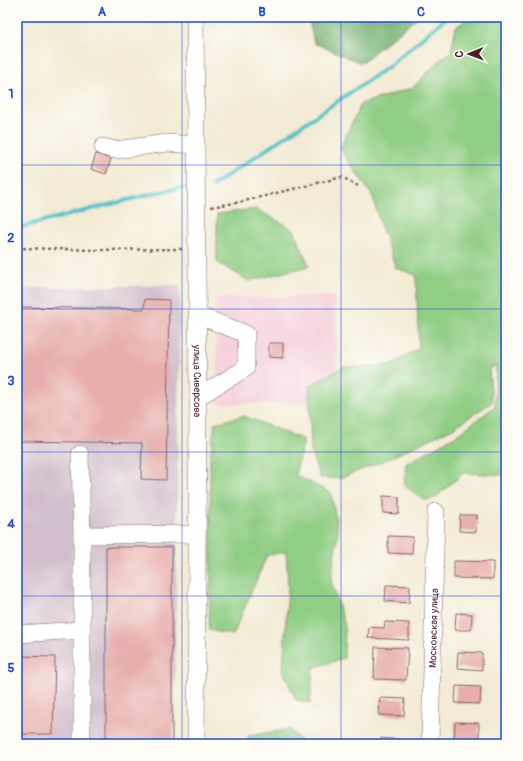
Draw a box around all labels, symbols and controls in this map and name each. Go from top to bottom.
text: A [98,4,107,20]
text: B [258,4,266,20]
text: C [417,4,425,20]
north arrow [449,34,489,74]
text: С [453,50,466,58]
text: 1 [8,86,14,102]
text: 2 [7,230,15,246]
street label: улица Сиверсова [191,344,203,418]
text: 3 [7,373,15,389]
text: 4 [7,516,15,532]
street label: Московская улица [427,588,441,668]
text: 5 [7,660,15,676]

